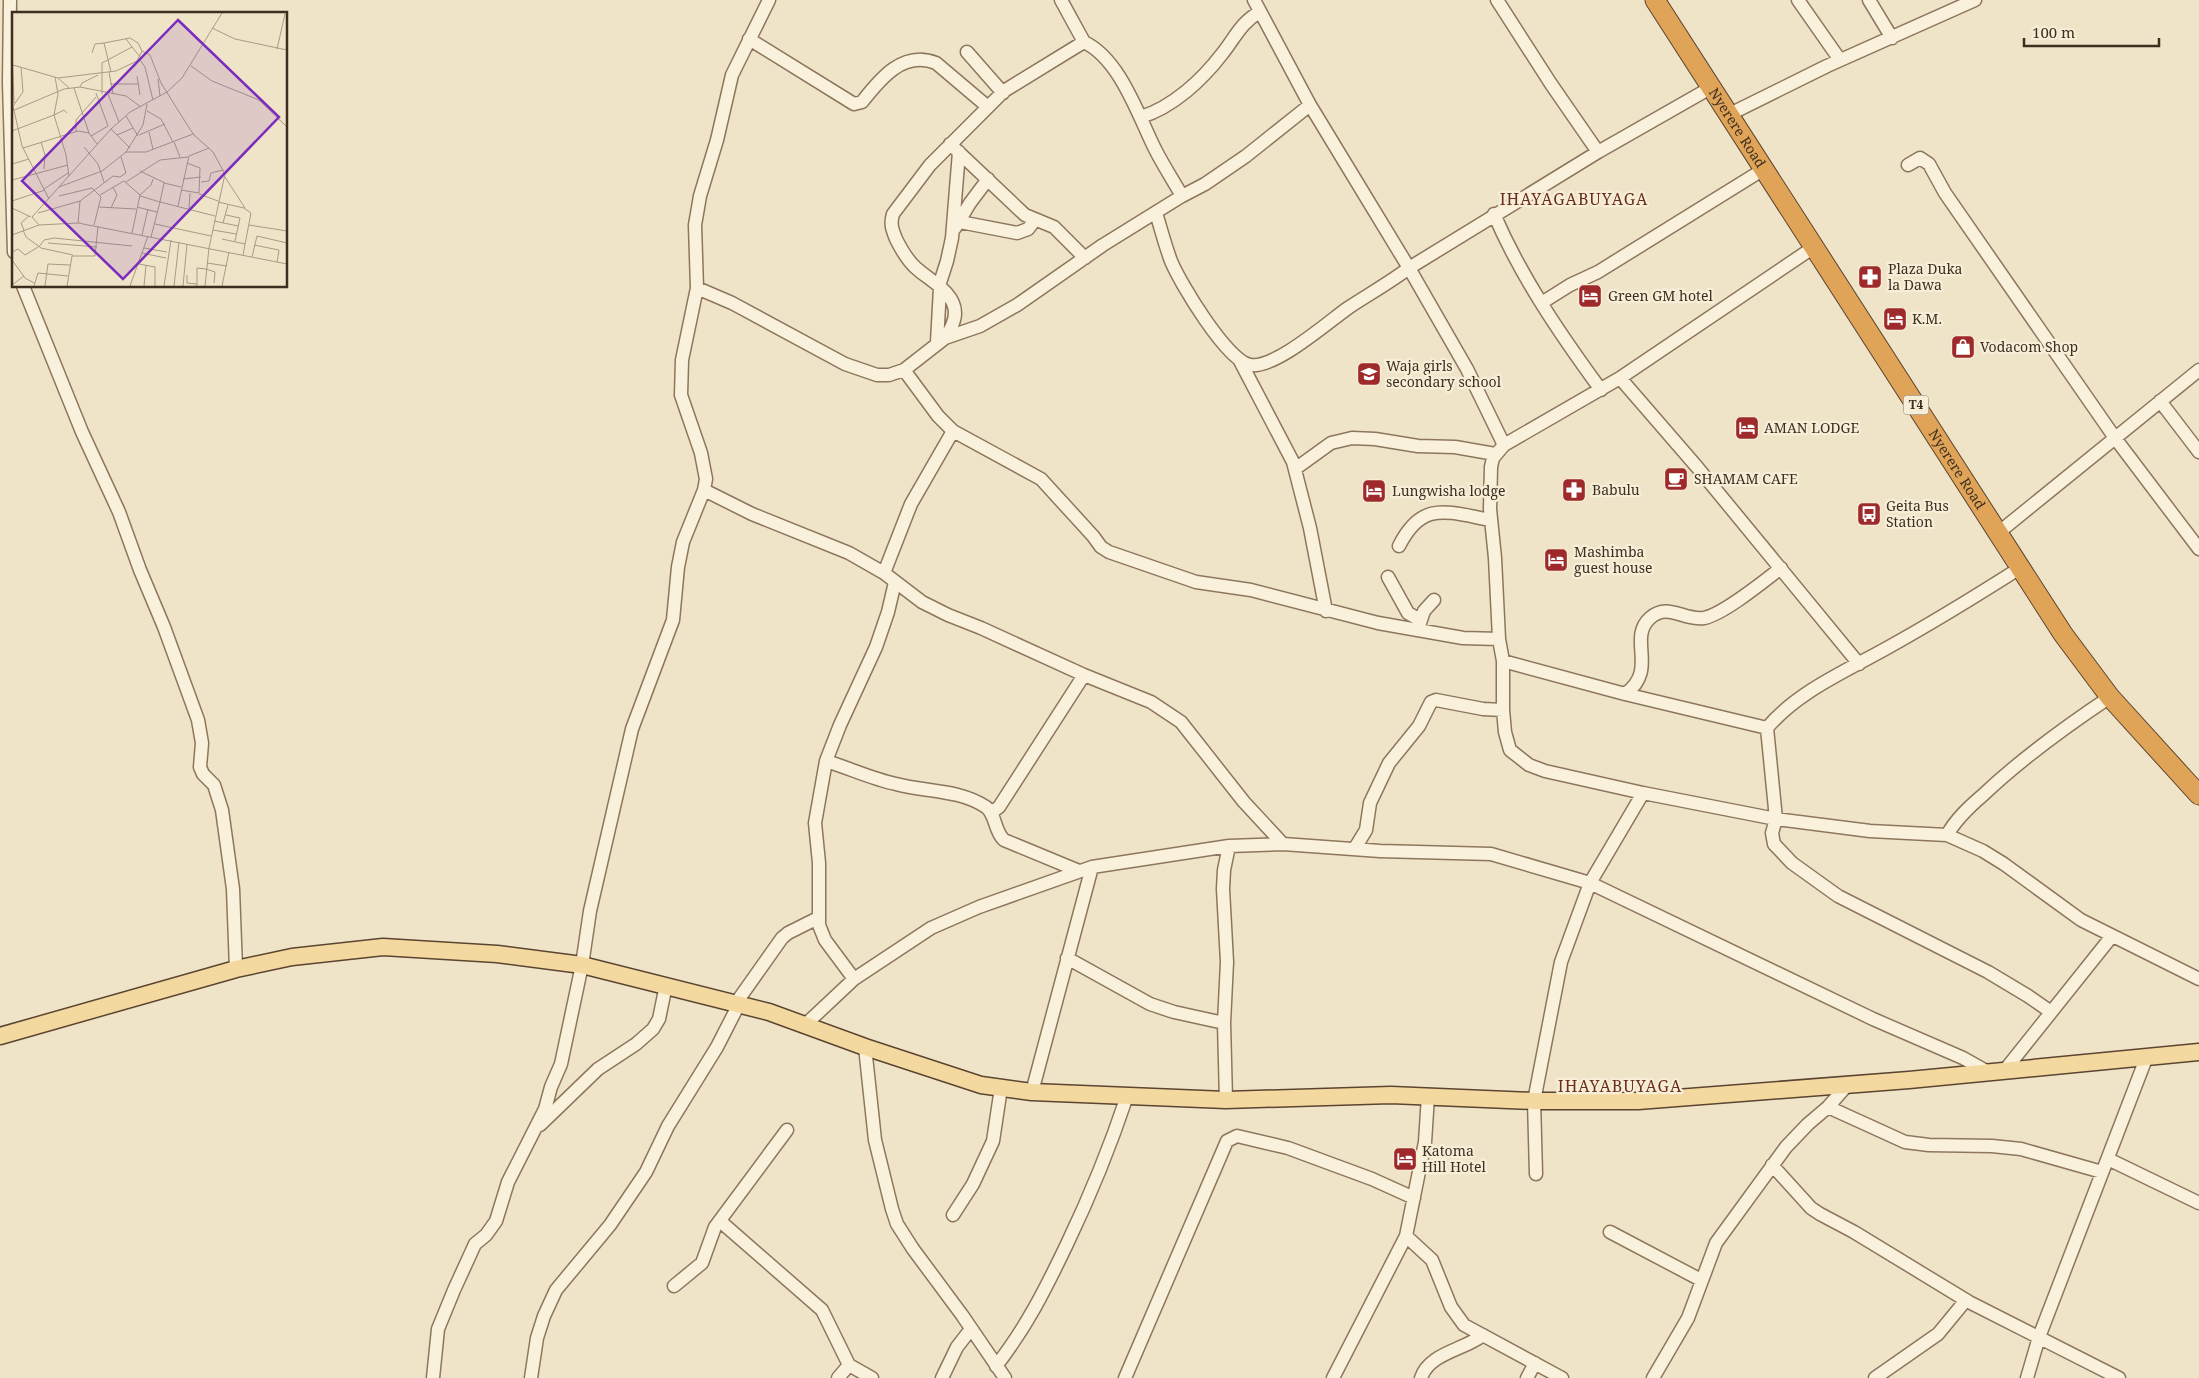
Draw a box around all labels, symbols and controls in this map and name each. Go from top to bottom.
inset map [12,12,288,288]
scale bar [2024,15,2159,47]
text: 100 m [2032,22,2075,42]
street label: Nyerere Road [1705,84,1771,172]
district label: IHAYAGABUYAGA [1500,188,1648,210]
place label: Plaza Duka la Dawa [1888,259,1963,294]
pharmacy icon: Plaza Duka la Dawa [1857,264,1883,290]
hotel icon: Green GM hotel [1577,283,1603,309]
place label: Green GM hotel [1608,286,1713,305]
hotel icon: K.M. [1882,306,1908,332]
place label: K.M. [1912,309,1942,328]
shop icon: Vodacom Shop [1950,334,1976,360]
place label: Vodacom Shop [1980,337,2078,356]
place label: Waja girls secondary school [1386,356,1502,391]
school or university icon: Waja girls secondary school [1356,361,1382,387]
road number: T4 [1904,396,1928,414]
hotel icon: AMAN LODGE [1734,415,1760,441]
place label: AMAN LODGE [1764,418,1859,437]
street label: Nyerere Road [1925,425,1990,513]
cafe icon: SHAMAM CAFE [1663,466,1689,492]
place label: SHAMAM CAFE [1694,469,1798,488]
pharmacy icon: Babulu [1561,477,1587,503]
hotel icon: Lungwisha lodge [1361,478,1387,504]
place label: Babulu [1592,480,1640,499]
place label: Lungwisha lodge [1392,481,1505,500]
place label: Geita Bus Station [1886,496,1949,531]
bus stop icon: Geita Bus Station [1856,501,1882,527]
place label: Mashimba guest house [1574,542,1652,577]
hotel icon: Mashimba guest house [1543,547,1569,573]
district label: IHAYABUYAGA [1558,1075,1682,1097]
place label: Katoma Hill Hotel [1422,1141,1486,1176]
hotel icon: Katoma Hill Hotel [1392,1146,1418,1172]

